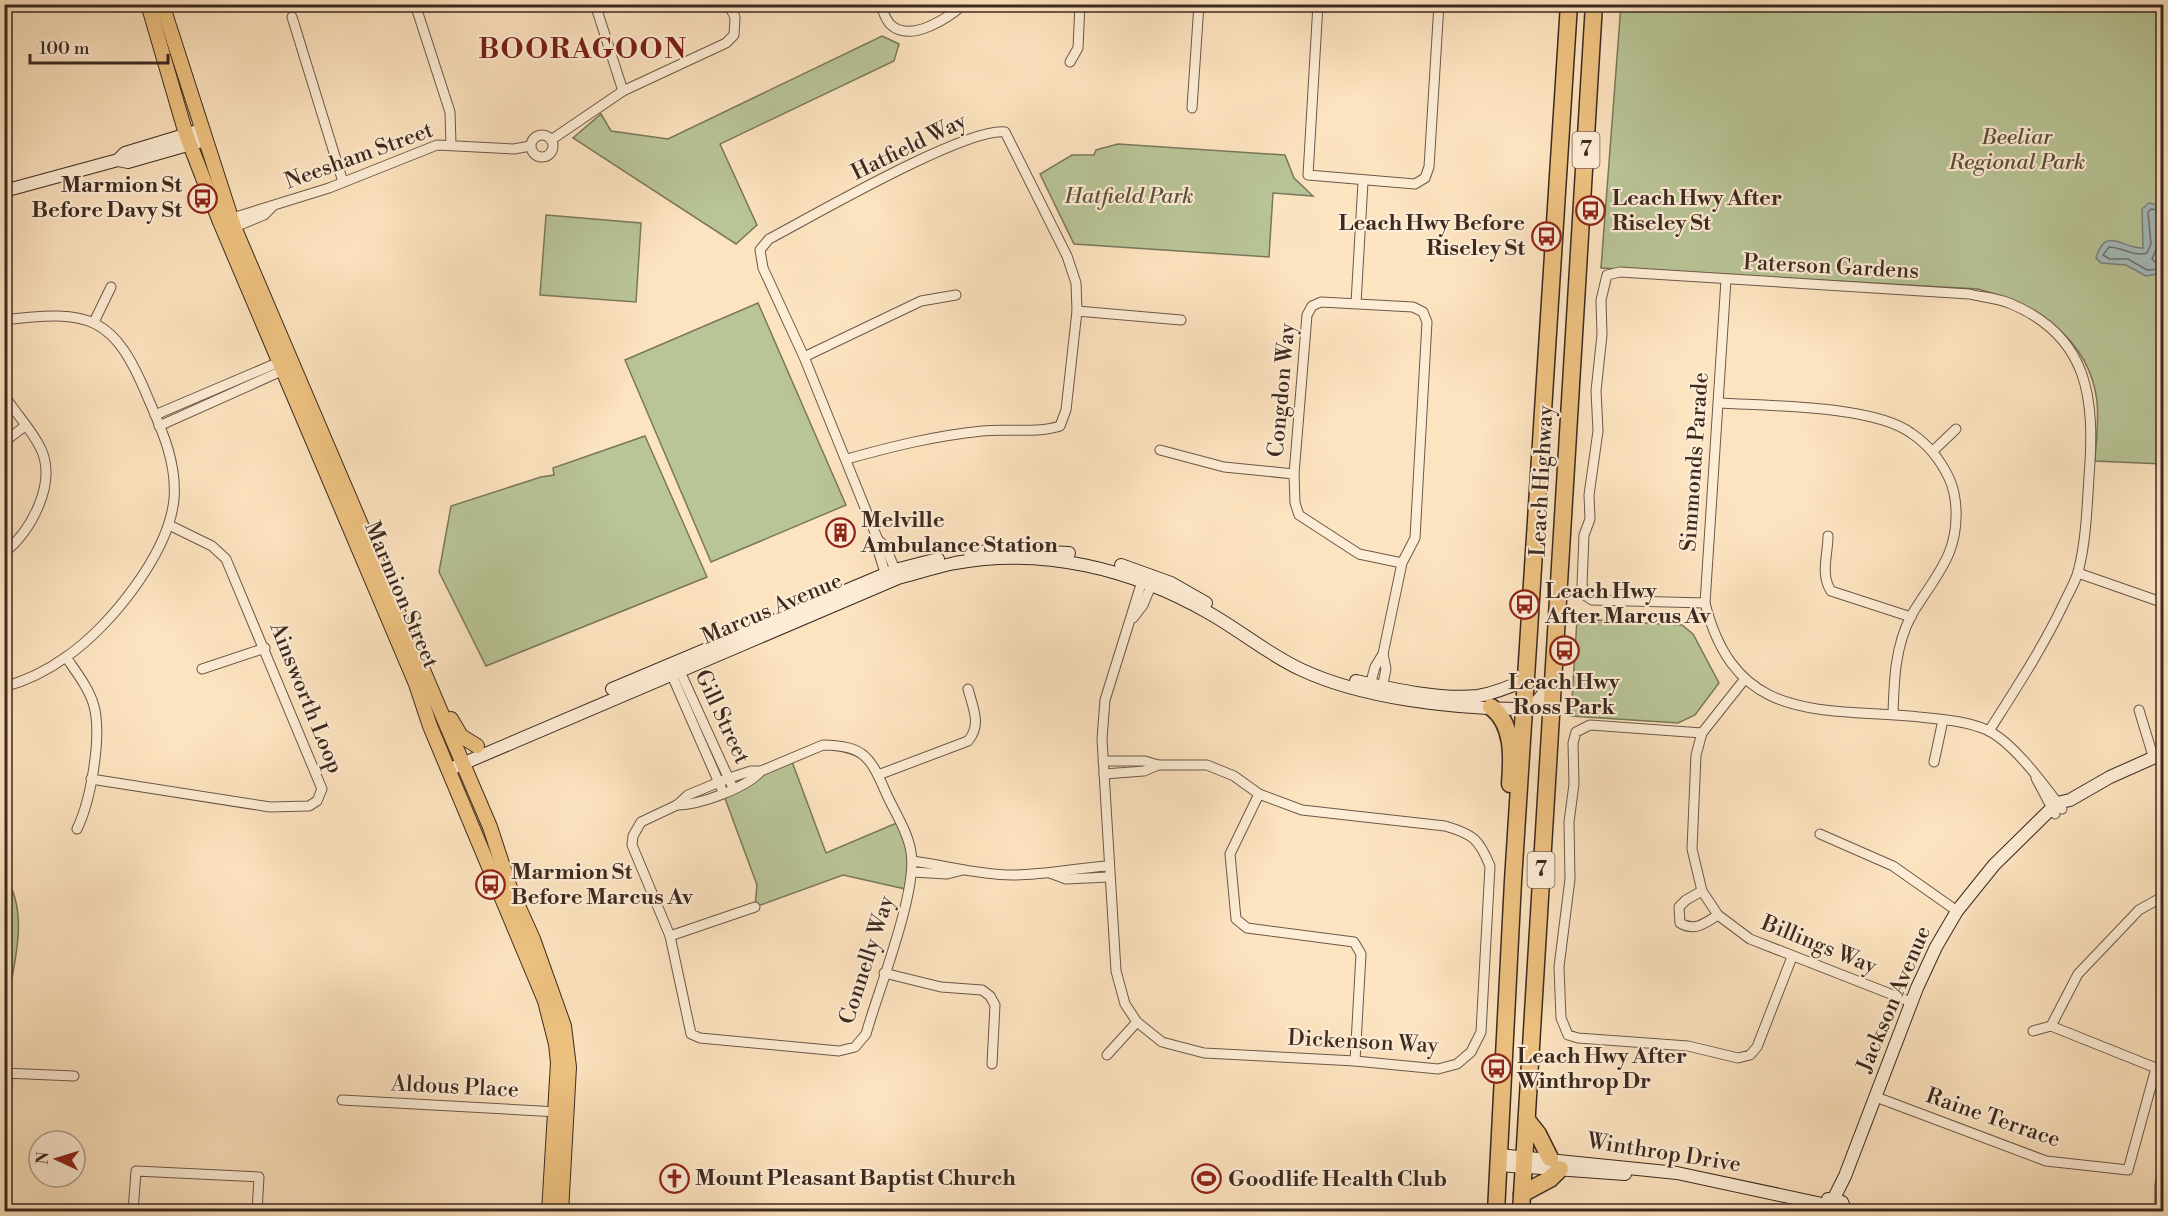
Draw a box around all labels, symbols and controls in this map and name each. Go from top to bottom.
scale bar [30,27,168,65]
district label: BOORAGOON [478,32,688,67]
text: 100 m [39,37,90,60]
street label: Hatfield Way [847,107,971,187]
street label: Neesham Street [281,117,437,195]
park label: Beeliar Regional Park [1948,124,2085,176]
road number: 7 [1572,132,1600,168]
place label: Marmion St Before Davy St [32,172,182,224]
bus stop icon: Marmion St Before Davy St [187,182,219,214]
park label: Hatfield Park [1063,183,1194,210]
place label: Leach Hwy After Riseley St [1612,185,1782,237]
bus stop icon: Leach Hwy After Riseley St [1575,195,1607,227]
place label: Leach Hwy Before Riseley St [1339,210,1525,262]
bus stop icon: Leach Hwy Before Riseley St [1530,220,1562,252]
street label: Paterson Gardens [1742,249,1920,285]
street label: Congdon Way [1263,321,1301,458]
street label: Simmonds Parade [1675,371,1715,553]
street label: Leach Highway [1525,404,1559,557]
place label: Melville Ambulance Station [860,507,1058,559]
building icon: Melville Ambulance Station [824,517,856,549]
street label: Marmion Street [358,518,444,673]
street label: Marcus Avenue [698,567,846,651]
place label: Leach Hwy After Marcus Av [1544,578,1712,630]
bus stop icon: Leach Hwy After Marcus Av [1508,588,1540,620]
street label: Ainsworth Loop [263,618,349,778]
bus stop icon: Leach Hwy Ross Park [1548,634,1580,666]
street label: Gill Street [688,666,756,769]
place label: Leach Hwy Ross Park [1508,669,1621,721]
road number: 7 [1528,852,1554,888]
place label: Marmion St Before Marcus Av [511,859,694,911]
bus stop icon: Marmion St Before Marcus Av [474,869,506,901]
street label: Connelly Way [834,892,901,1028]
street label: Billings Way [1757,909,1881,980]
street label: Jackson Avenue [1851,922,1937,1077]
street label: Dickenson Way [1287,1025,1439,1059]
place label: Leach Hwy After Winthrop Dr [1516,1043,1687,1095]
bus stop icon: Leach Hwy After Winthrop Dr [1480,1053,1512,1085]
street label: Aldous Place [389,1070,520,1104]
street label: Raine Terrace [1922,1082,2064,1154]
street label: Winthrop Drive [1584,1127,1743,1179]
north arrow [27,1129,87,1189]
text: N [33,1151,53,1165]
church icon: Mount Pleasant Baptist Church [658,1162,690,1194]
sports icon: Goodlife Health Club [1191,1163,1223,1195]
place label: Mount Pleasant Baptist Church [695,1165,1016,1192]
place label: Goodlife Health Club [1228,1166,1447,1193]

